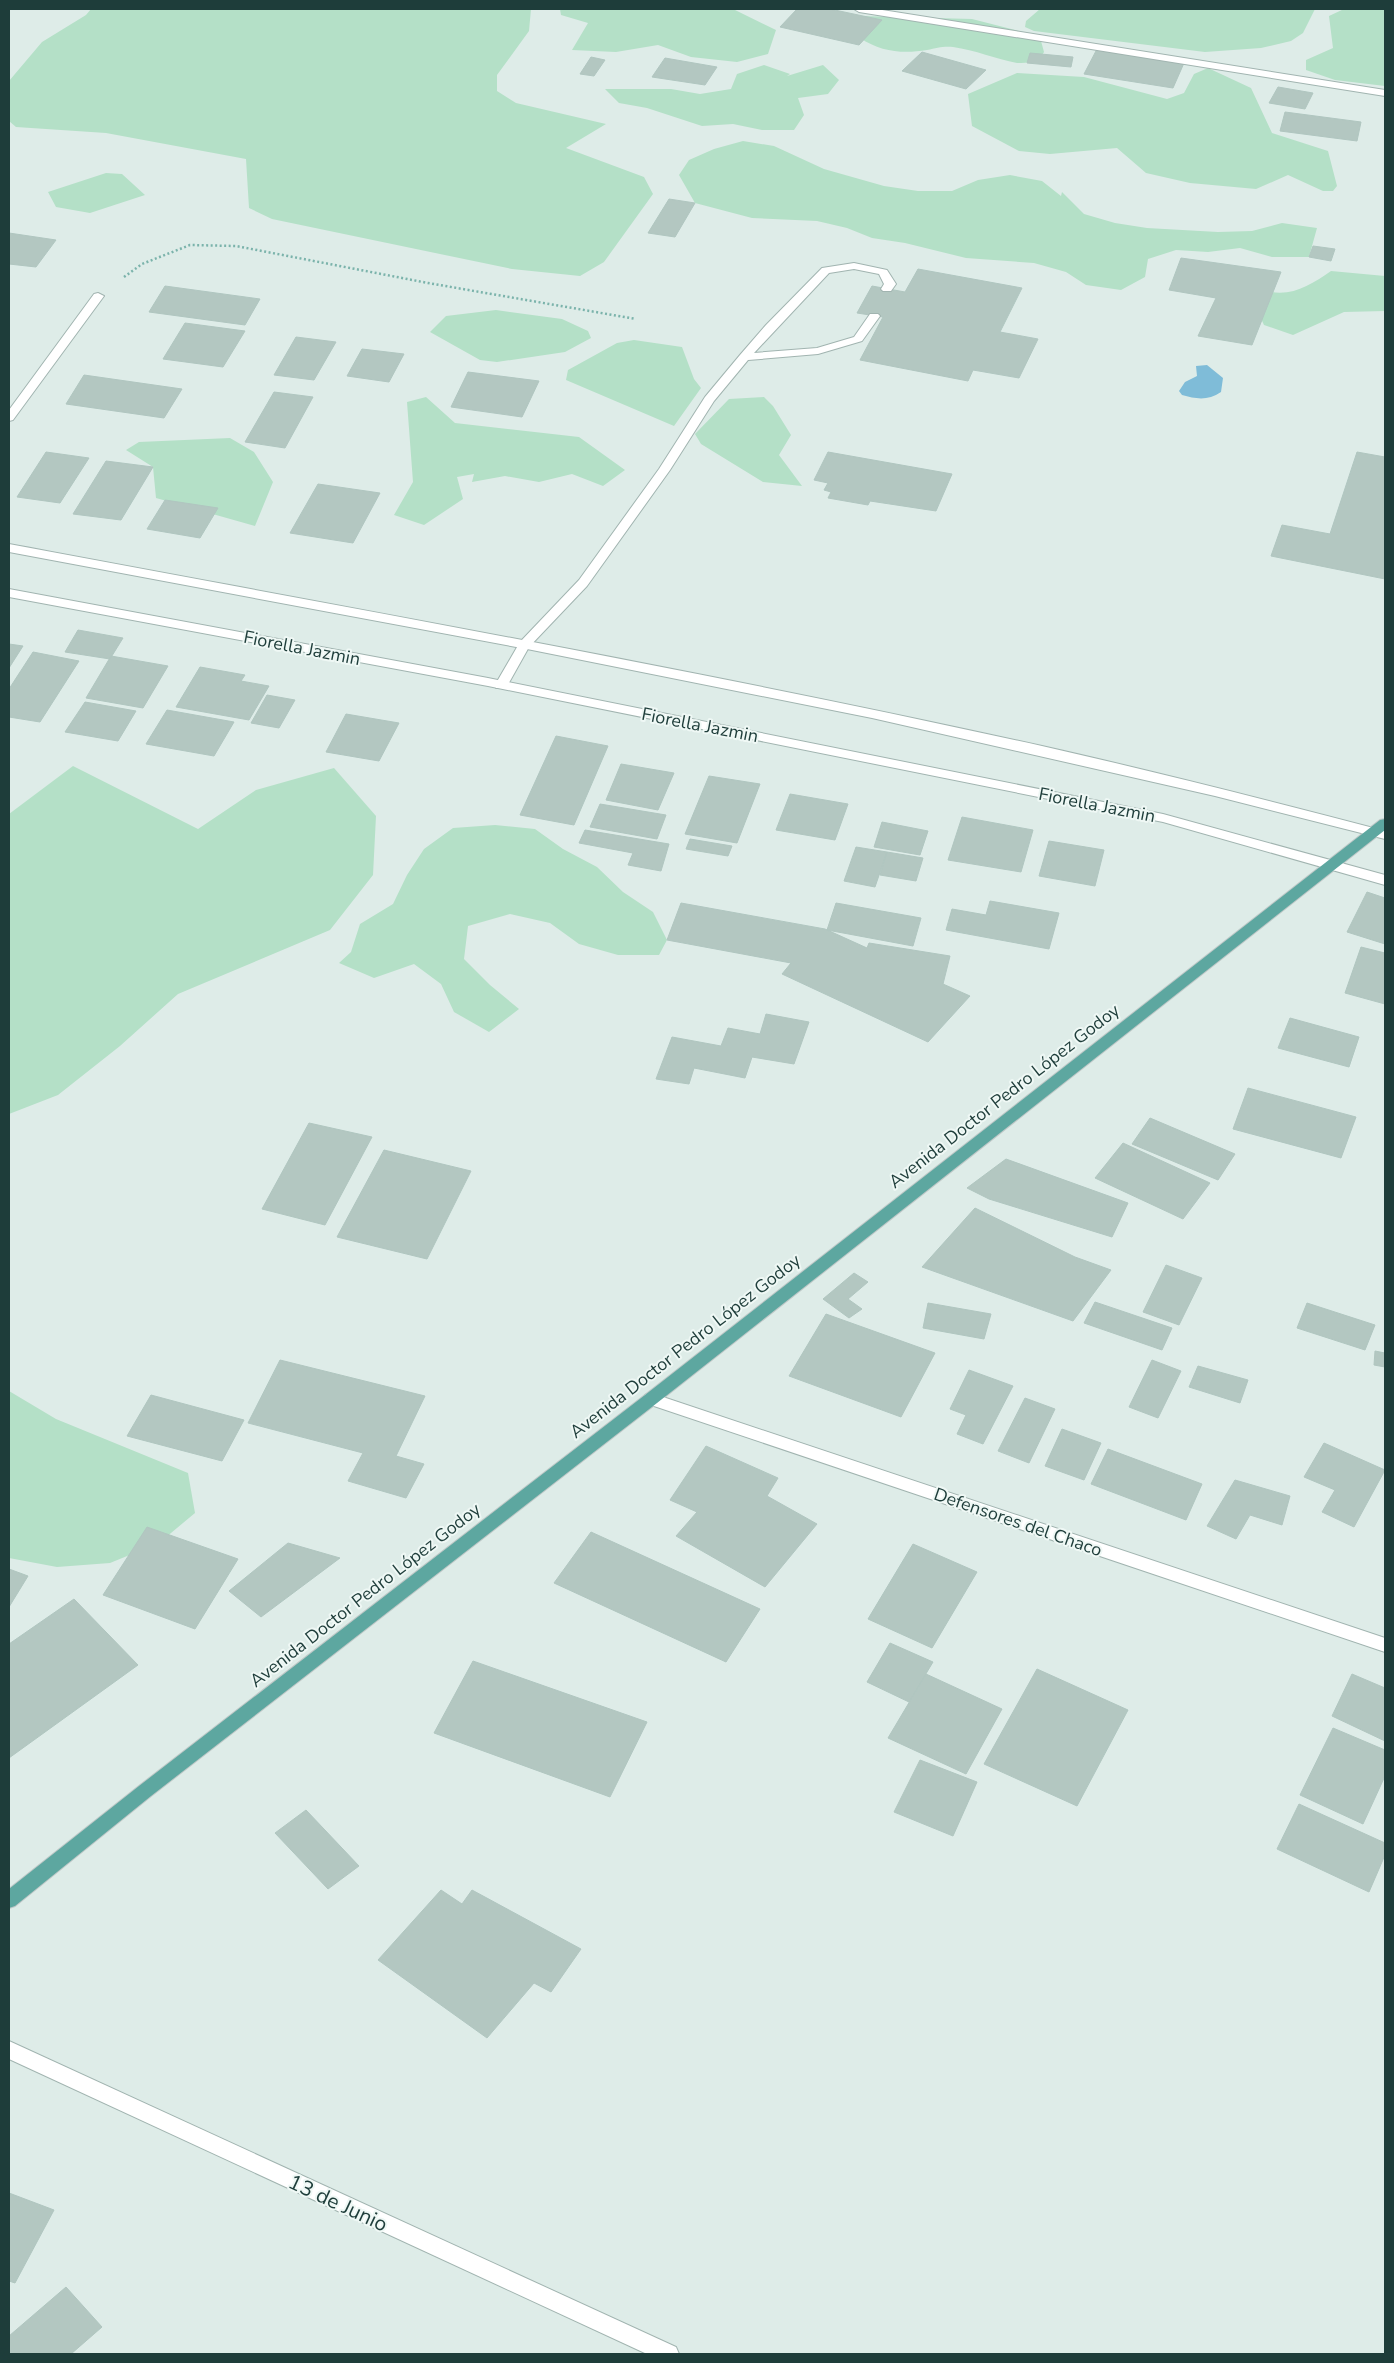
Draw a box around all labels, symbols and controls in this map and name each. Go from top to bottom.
street label: Fiorella Jazmin [242,625,362,671]
street label: Fiorella Jazmin [640,702,760,748]
street label: Fiorella Jazmin [1037,782,1157,828]
street label: Avenida Doctor Pedro López Godoy [884,998,1125,1194]
street label: Avenida Doctor Pedro López Godoy [565,1248,806,1444]
street label: Defensores del Chaco [931,1482,1105,1562]
street label: Avenida Doctor Pedro López Godoy [245,1497,486,1693]
street label: 13 de Junio [284,2168,392,2238]

